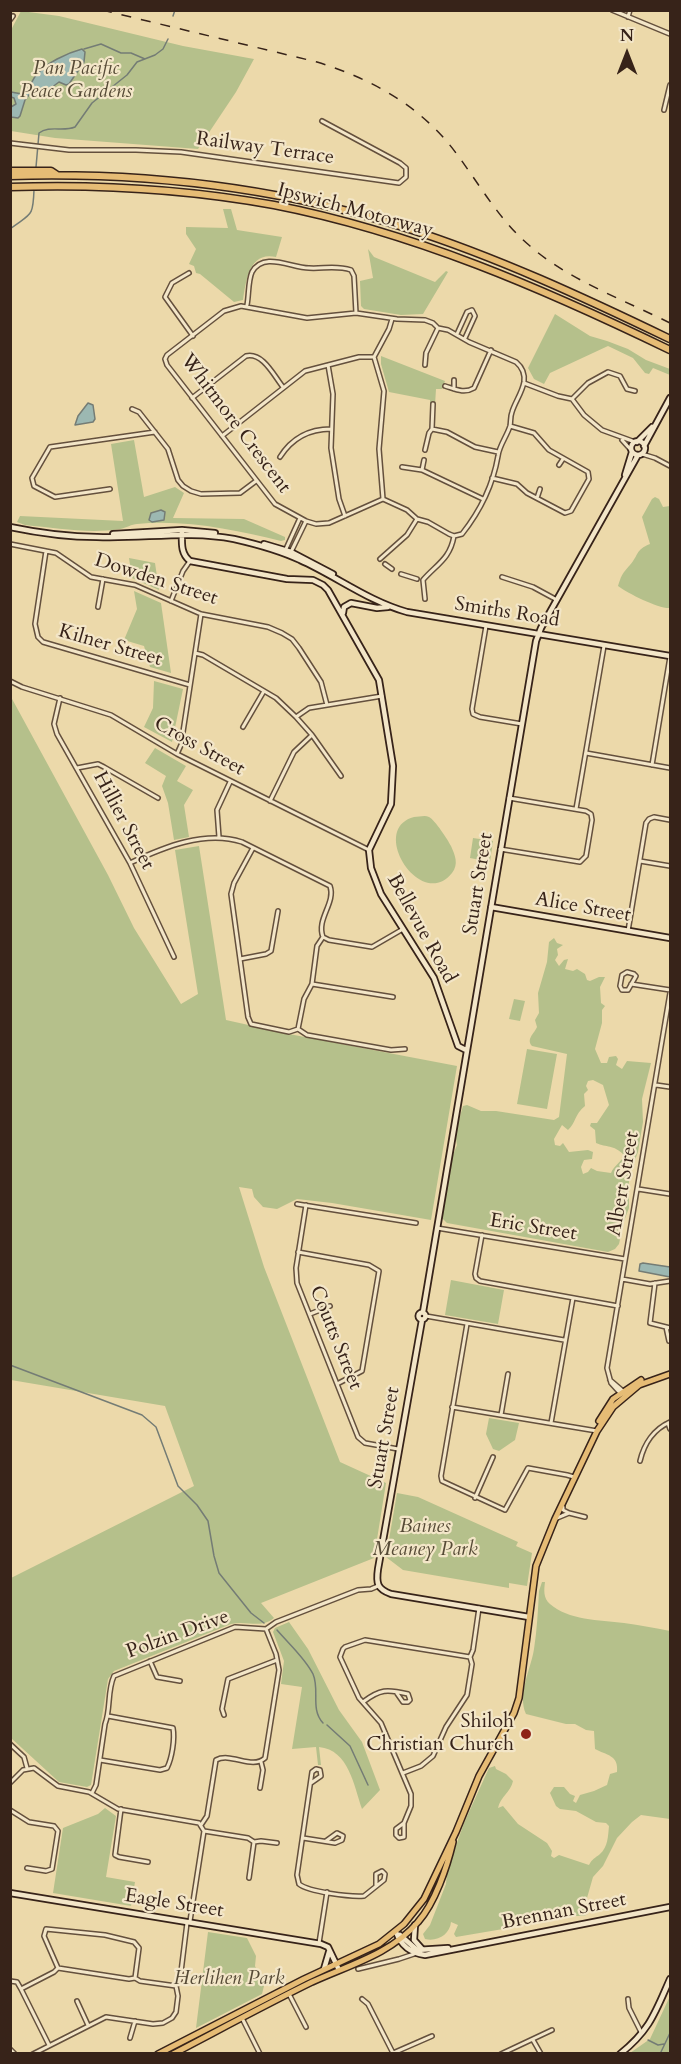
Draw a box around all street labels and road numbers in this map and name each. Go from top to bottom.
street label: Railway Terrace [194,127,336,171]
street label: Ipswich Motorway [274,179,436,243]
street label: Whitmore Crescent [175,349,295,499]
street label: Dowden Street [92,549,220,611]
street label: Smiths Road [453,593,561,633]
street label: Kilner Street [55,620,165,672]
street label: Cross Street [149,712,249,782]
street label: Hillier Street [87,768,159,874]
street label: Stuart Street [459,831,499,937]
street label: Bellevue Road [381,870,461,988]
street label: Alice Street [533,888,633,928]
street label: Albert Street [603,1130,645,1238]
street label: Eric Street [488,1209,578,1247]
street label: Coutts Street [303,1283,367,1393]
street label: Stuart Street [364,1385,406,1491]
street label: Polzin Drive [123,1605,233,1665]
street label: Eagle Street [123,1884,225,1924]
street label: Brennan Street [500,1888,628,1936]

